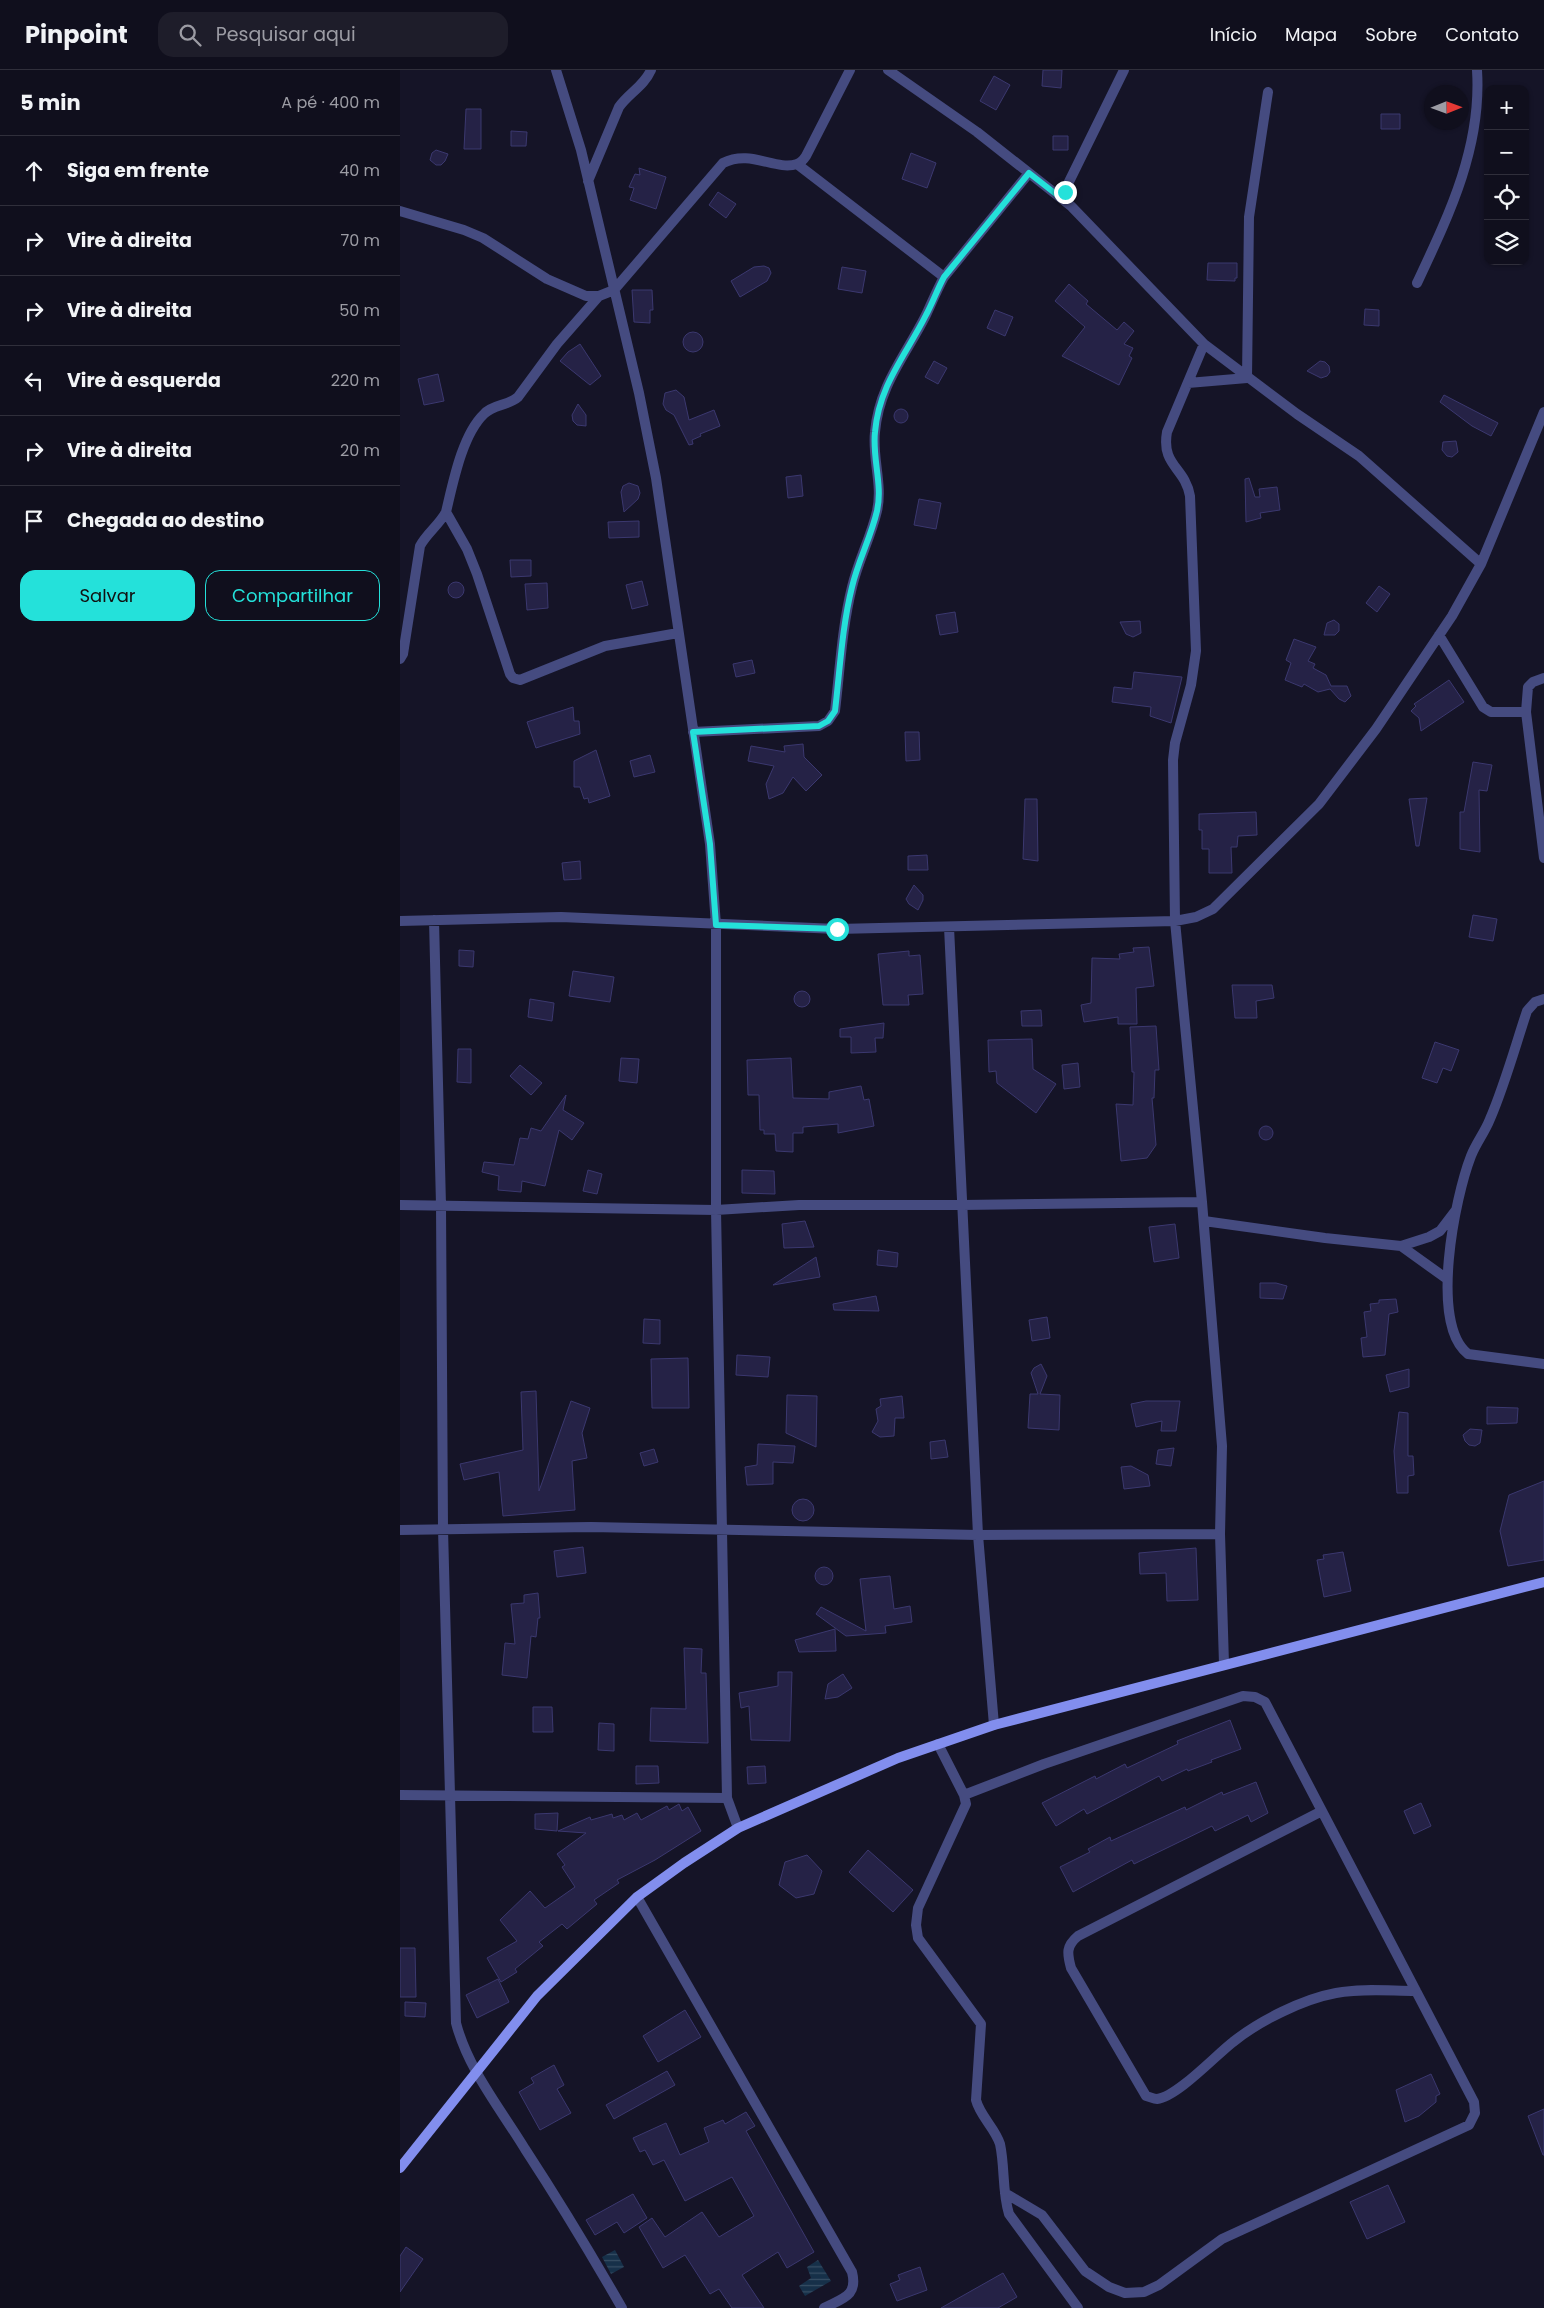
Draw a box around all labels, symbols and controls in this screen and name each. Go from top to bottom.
search box [158,12,508,57]
text: Pinpoint [25,18,128,51]
icon: search [176,21,204,49]
text: Pesquisar aqui [216,21,356,48]
text: Início [1210,22,1257,47]
text: Mapa [1285,22,1337,47]
text: Sobre [1365,22,1417,47]
text: Contato [1445,22,1519,47]
north arrow [1424,85,1469,130]
map controls [1484,85,1529,265]
button: + [1484,85,1529,130]
text: 5 min [20,88,81,117]
text: A pé · 400 m [281,91,380,114]
button: − [1484,130,1529,175]
icon: ahead [20,157,48,185]
text: Siga em frente [67,157,209,184]
text: 40 m [339,159,380,182]
button: locate [1484,175,1529,220]
route end [1054,181,1077,204]
button: layers [1484,220,1529,265]
icon: right [20,227,48,255]
text: Vire à direita [67,227,192,254]
text: 70 m [340,229,380,252]
icon: right [20,297,48,325]
text: Vire à direita [67,297,192,324]
text: 50 m [339,299,380,322]
icon: left [20,367,48,395]
text: Vire à esquerda [67,367,221,394]
text: 220 m [331,369,380,392]
icon: right [20,437,48,465]
text: Vire à direita [67,437,192,464]
text: 20 m [340,439,380,462]
icon: arrive [20,507,48,535]
text: Chegada ao destino [67,507,264,534]
button: Salvar [20,570,195,621]
button: Compartilhar [205,570,380,621]
route start [826,918,849,941]

